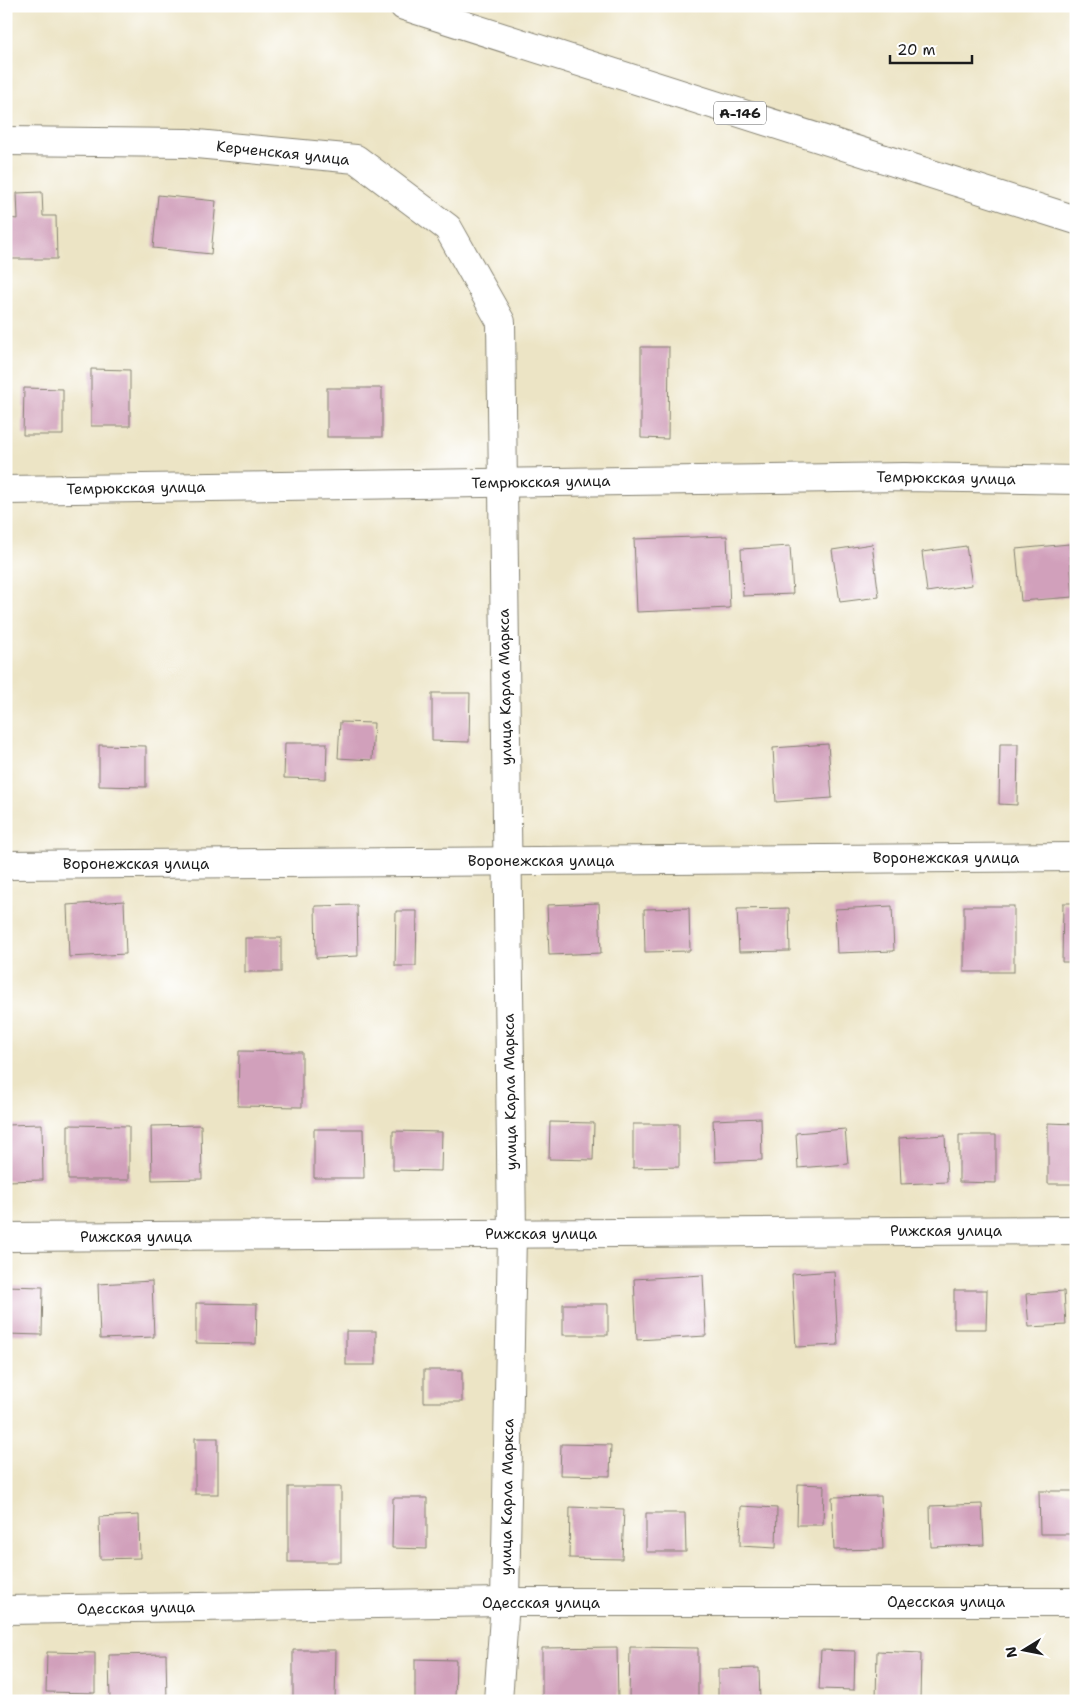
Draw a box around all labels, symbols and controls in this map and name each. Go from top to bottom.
scale bar [890,32,972,64]
text: 20 m [897,40,936,60]
road number: А-146 [714,102,766,125]
street label: Керченская улица [215,136,351,170]
street label: Темрюкская улица [876,467,1016,489]
street label: Темрюкская улица [471,471,611,493]
street label: Темрюкская улица [66,477,206,499]
street label: улица Карла Маркса [494,608,516,766]
street label: Воронежская улица [873,848,1020,868]
street label: Воронежская улица [468,851,615,871]
street label: Воронежская улица [63,854,210,874]
street label: улица Карла Маркса [499,1013,521,1171]
street label: Рижская улица [890,1221,1003,1241]
street label: Рижская улица [485,1224,598,1244]
street label: Рижская улица [80,1227,193,1247]
street label: улица Карла Маркса [496,1418,518,1576]
street label: Одесская улица [887,1592,1006,1612]
street label: Одесская улица [482,1593,601,1613]
street label: Одесская улица [77,1597,196,1619]
north arrow [1000,1624,1050,1674]
text: N [1001,1645,1021,1659]

